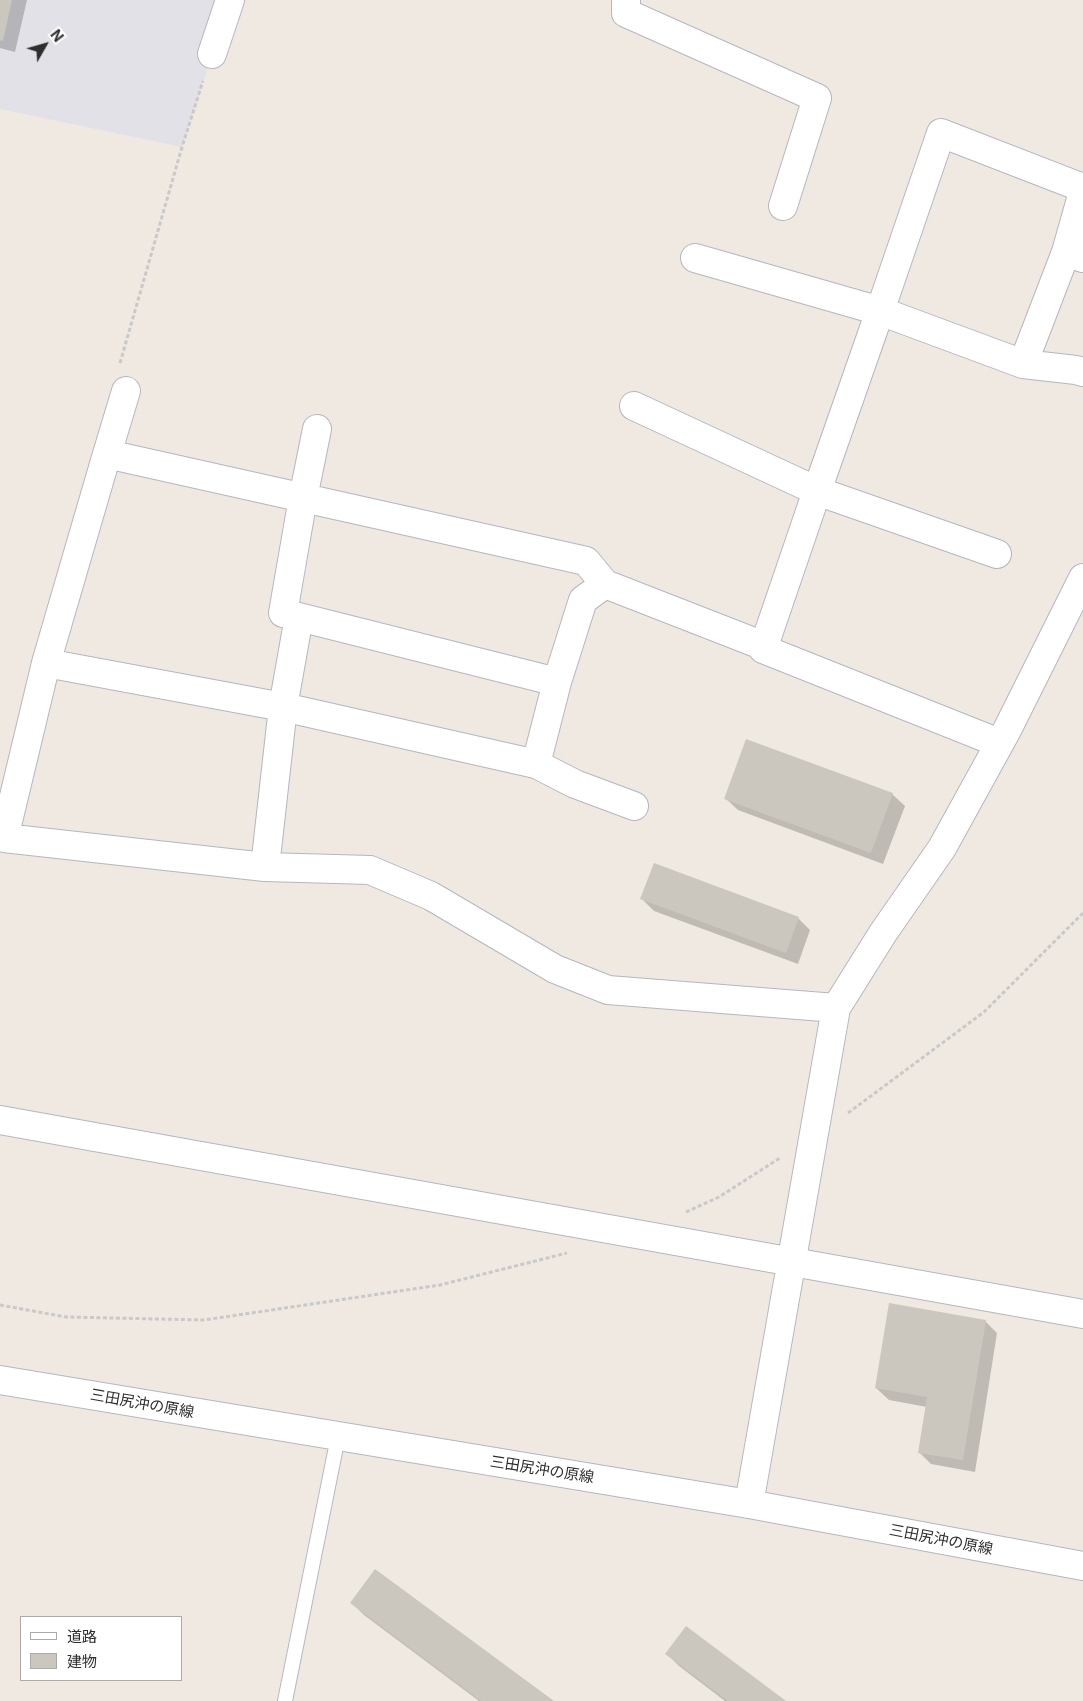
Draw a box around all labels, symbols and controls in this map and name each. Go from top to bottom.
north arrow [20,20,70,70]
text: N [47,26,67,45]
street label: 三田尻沖の原線 [89,1386,195,1422]
street label: 三田尻沖の原線 [489,1453,595,1487]
street label: 三田尻沖の原線 [888,1521,994,1559]
legend [20,1616,182,1681]
text: 道路 [67,1627,97,1646]
text: 建物 [67,1652,97,1671]

